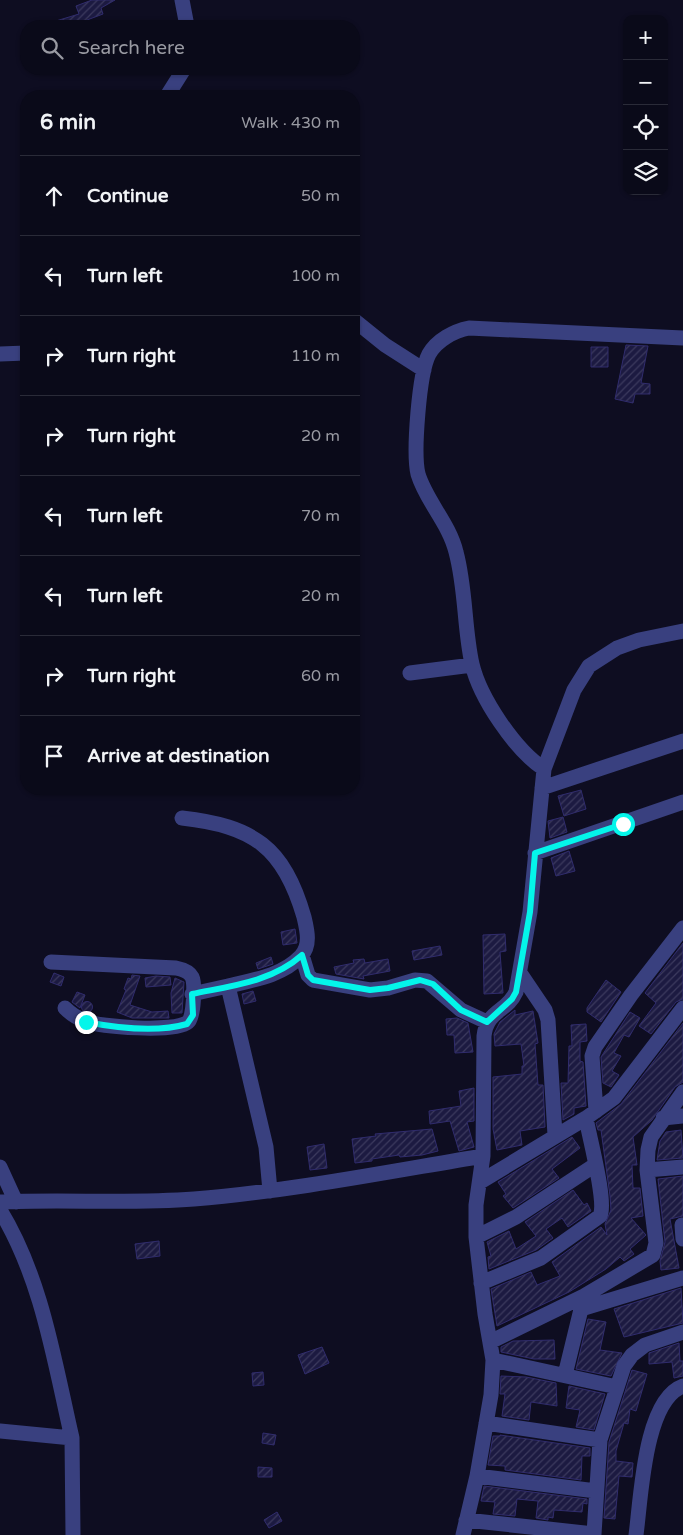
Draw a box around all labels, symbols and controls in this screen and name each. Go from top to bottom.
map controls [623,15,668,195]
button: + [623,15,668,60]
search box [20,20,360,75]
icon: search [38,34,66,62]
text: Search here [78,37,185,59]
button: − [623,60,668,105]
button: locate [623,105,668,150]
text: 6 min [40,110,96,135]
text: Walk · 430 m [241,113,340,133]
button: layers [623,150,668,195]
icon: ahead [40,182,68,210]
text: Continue [87,185,169,207]
text: 50 m [301,186,340,206]
icon: left [40,262,68,290]
text: Turn left [87,265,163,287]
text: 100 m [291,266,340,286]
icon: right [40,342,68,370]
text: Turn right [87,345,175,367]
text: 110 m [291,346,340,366]
icon: right [40,422,68,450]
text: Turn right [87,425,175,447]
text: 20 m [301,426,340,446]
icon: left [40,502,68,530]
text: Turn left [87,505,163,527]
text: 70 m [301,506,340,526]
icon: left [40,582,68,610]
text: Turn left [87,585,163,607]
text: 20 m [301,586,340,606]
icon: right [40,662,68,690]
text: Turn right [87,665,175,687]
text: 60 m [301,666,340,686]
icon: arrive [40,742,68,770]
text: Arrive at destination [87,745,270,767]
route start [612,813,635,836]
route end [75,1011,98,1034]

